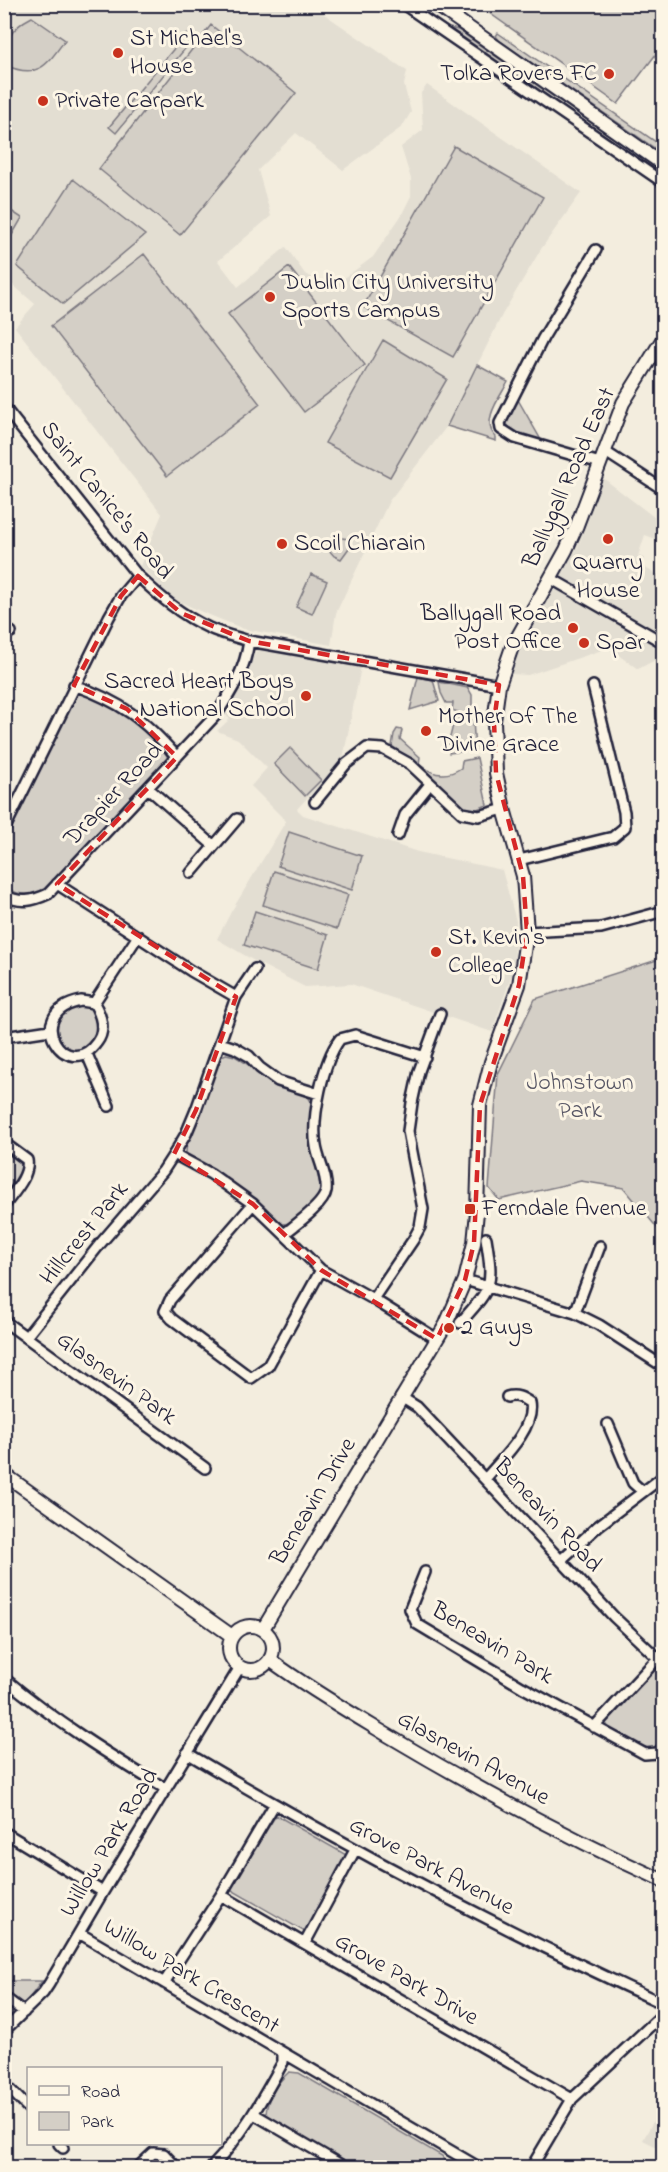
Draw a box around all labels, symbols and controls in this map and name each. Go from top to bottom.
place label: St Michael's House [130,22,243,85]
marker: St Michael's House [111,46,125,60]
place label: Tolka Rovers FC [440,57,597,92]
marker: Tolka Rovers FC [602,67,616,81]
place label: Private Carpark [55,84,204,119]
marker: Private Carpark [36,94,50,108]
place label: Dublin City University Sports Campus [281,266,494,329]
marker: Dublin City University Sports Campus [263,290,277,304]
street label: Ballygall Road East [514,382,626,575]
street label: Saint Canice's Road [31,414,181,588]
place label: Scoil Chiarain [294,527,425,562]
marker: Quarry House [601,532,615,546]
marker: Scoil Chiarain [275,537,289,551]
place label: Quarry House [573,546,643,609]
place label: Ballygall Road Post Office [419,597,562,660]
marker: Ballygall Road Post Office [566,621,580,635]
place label: Spar [596,626,645,661]
marker: Spar [577,636,591,650]
place label: Sacred Heart Boys National School [104,665,294,728]
marker: Sacred Heart Boys National School [299,689,313,703]
place label: Mother Of The Divine Grace [437,700,578,763]
marker: Mother Of The Divine Grace [419,724,433,738]
street label: Drapier Road [56,735,172,856]
place label: St. Kevin's College [448,921,545,984]
marker: St. Kevin's College [429,945,443,959]
park label: Johnstown Park [526,1066,634,1129]
street label: Hillcrest Park [32,1174,138,1294]
place label: Ferndale Avenue [481,1192,647,1227]
marker: Ferndale Avenue [463,1202,477,1216]
place label: 2 Guys [461,1311,533,1347]
marker: 2 Guys [442,1321,456,1335]
street label: Glasnevin Park [48,1323,184,1435]
street label: Beneavin Drive [261,1431,366,1574]
street label: Beneavin Road [484,1450,610,1582]
street label: Beneavin Park [423,1593,560,1695]
street label: Glasnevin Avenue [390,1702,556,1816]
street label: Willow Park Road [52,1762,169,1924]
street label: Grove Park Avenue [342,1809,520,1925]
street label: Willow Park Crescent [96,1910,286,2044]
street label: Grove Park Drive [327,1925,485,2036]
legend [27,2067,222,2145]
text: Road [81,2080,120,2106]
text: Park [81,2110,114,2136]

